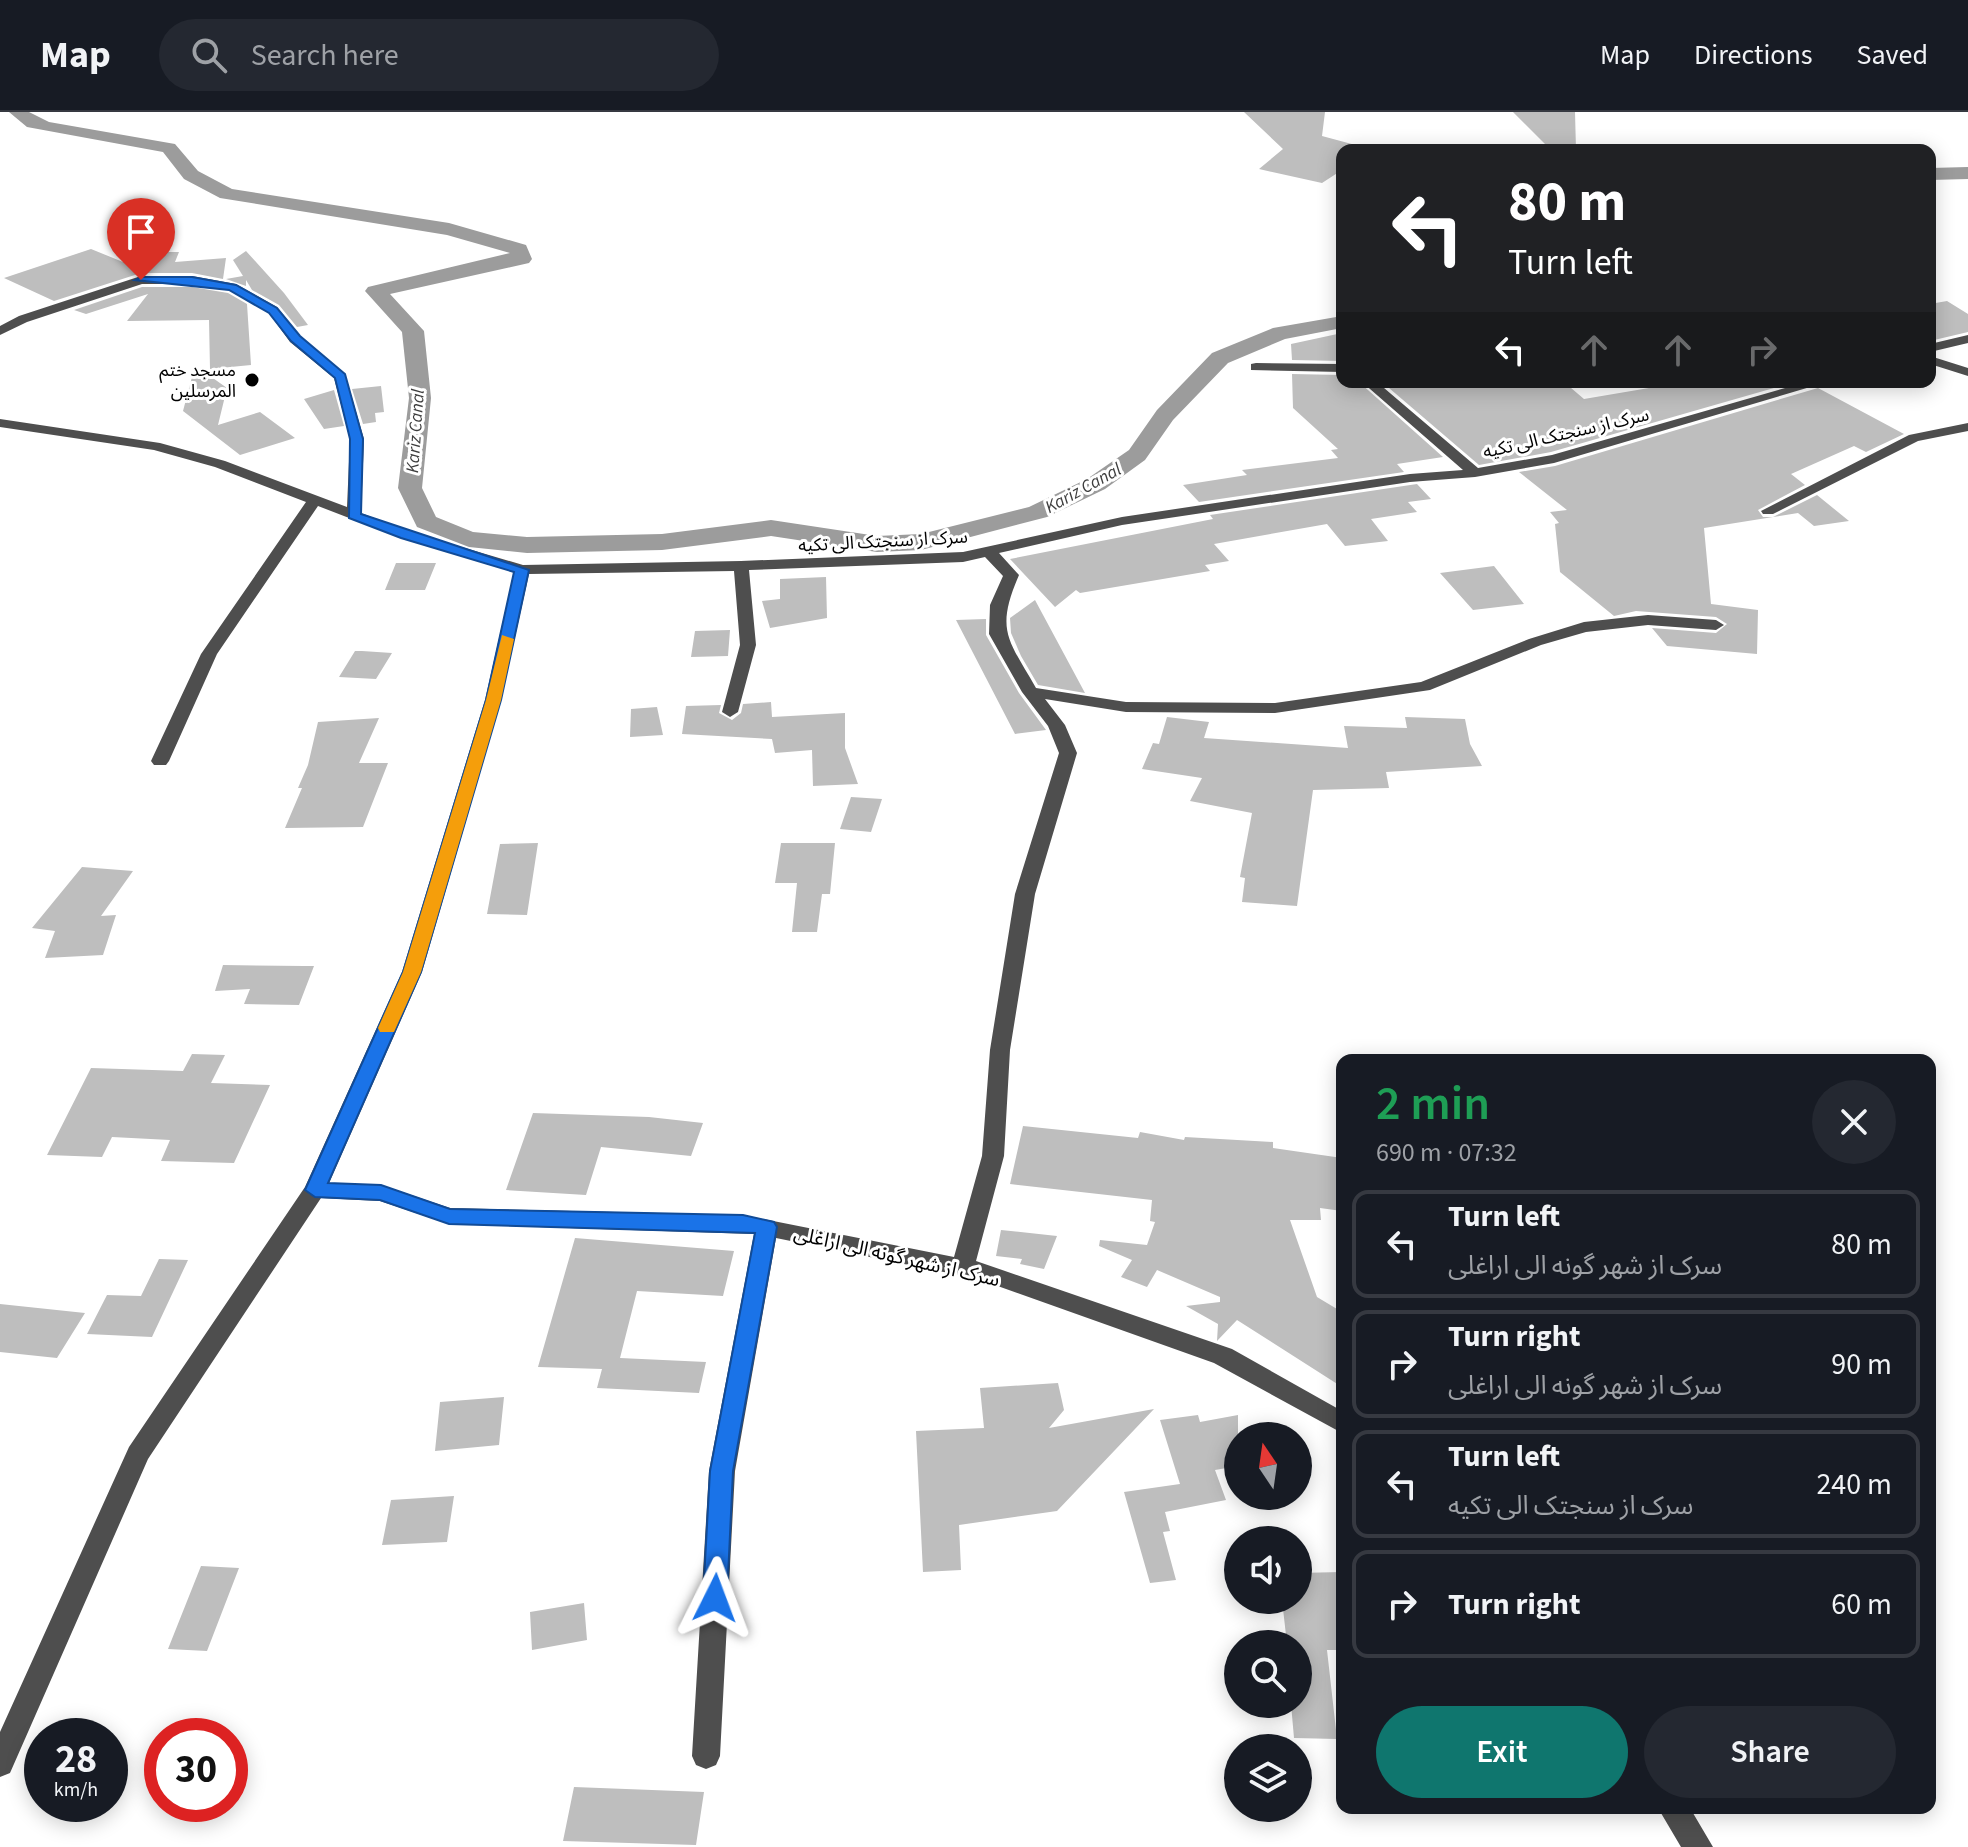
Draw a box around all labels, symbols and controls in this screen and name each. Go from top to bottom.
search box [159,19,719,91]
text: Map [40,28,111,82]
icon: search [187,33,231,77]
text: Search here [251,34,399,77]
text: Map [1600,35,1650,75]
text: Directions [1694,35,1813,75]
text: Saved [1857,35,1928,75]
text: 80 m [1508,163,1626,242]
icon: left [1376,176,1480,280]
pin [107,198,175,280]
icon: arrive [119,210,163,254]
text: Turn left [1508,237,1633,288]
icon: left [1488,328,1532,372]
icon: ahead [1572,328,1616,372]
icon: ahead [1656,328,1700,372]
icon: right [1740,328,1784,372]
place label: مسجد ختم المرسلین [159,358,236,404]
marker: مسجد ختم المرسلین [243,371,261,389]
water label: Kariz Canal [400,388,431,474]
street label: سرک از سنجتک الی تکیه [1481,402,1652,465]
water label: Kariz Canal [1040,457,1127,520]
street label: سرک از سنجتک الی تکیه [798,525,968,558]
text: 2 min [1376,1070,1490,1138]
button: close [1812,1080,1896,1164]
text: 690 m · 07:32 [1376,1134,1517,1171]
text: Turn left [1448,1195,1560,1238]
street label: سرک از شهر گونه الی اراغلی [791,1220,1003,1294]
icon: left [1380,1222,1424,1266]
text: 80 m [1831,1223,1892,1266]
text: سرک از شهر گونه الی اراغلی [1448,1247,1722,1284]
text: Turn right [1448,1315,1580,1358]
icon: right [1380,1342,1424,1386]
text: 90 m [1831,1343,1892,1386]
text: سرک از شهر گونه الی اراغلی [1448,1367,1722,1404]
north arrow [1224,1422,1312,1510]
map controls [1224,1422,1312,1822]
text: Turn left [1448,1435,1560,1478]
icon: left [1380,1462,1424,1506]
text: 240 m [1816,1463,1892,1506]
text: سرک از سنجتک الی تکیه [1448,1487,1693,1524]
button: sound [1224,1526,1312,1614]
position arrow [673,1556,757,1640]
icon: right [1380,1582,1424,1626]
text: Turn right [1448,1583,1580,1626]
text: 60 m [1831,1583,1892,1626]
button: search [1224,1630,1312,1718]
button: Exit [1376,1706,1628,1798]
button: Share [1644,1706,1896,1798]
speed limit sign: 30 [144,1718,248,1822]
text: 28 [55,1731,97,1788]
button: layers [1224,1734,1312,1822]
text: km/h [54,1776,98,1804]

